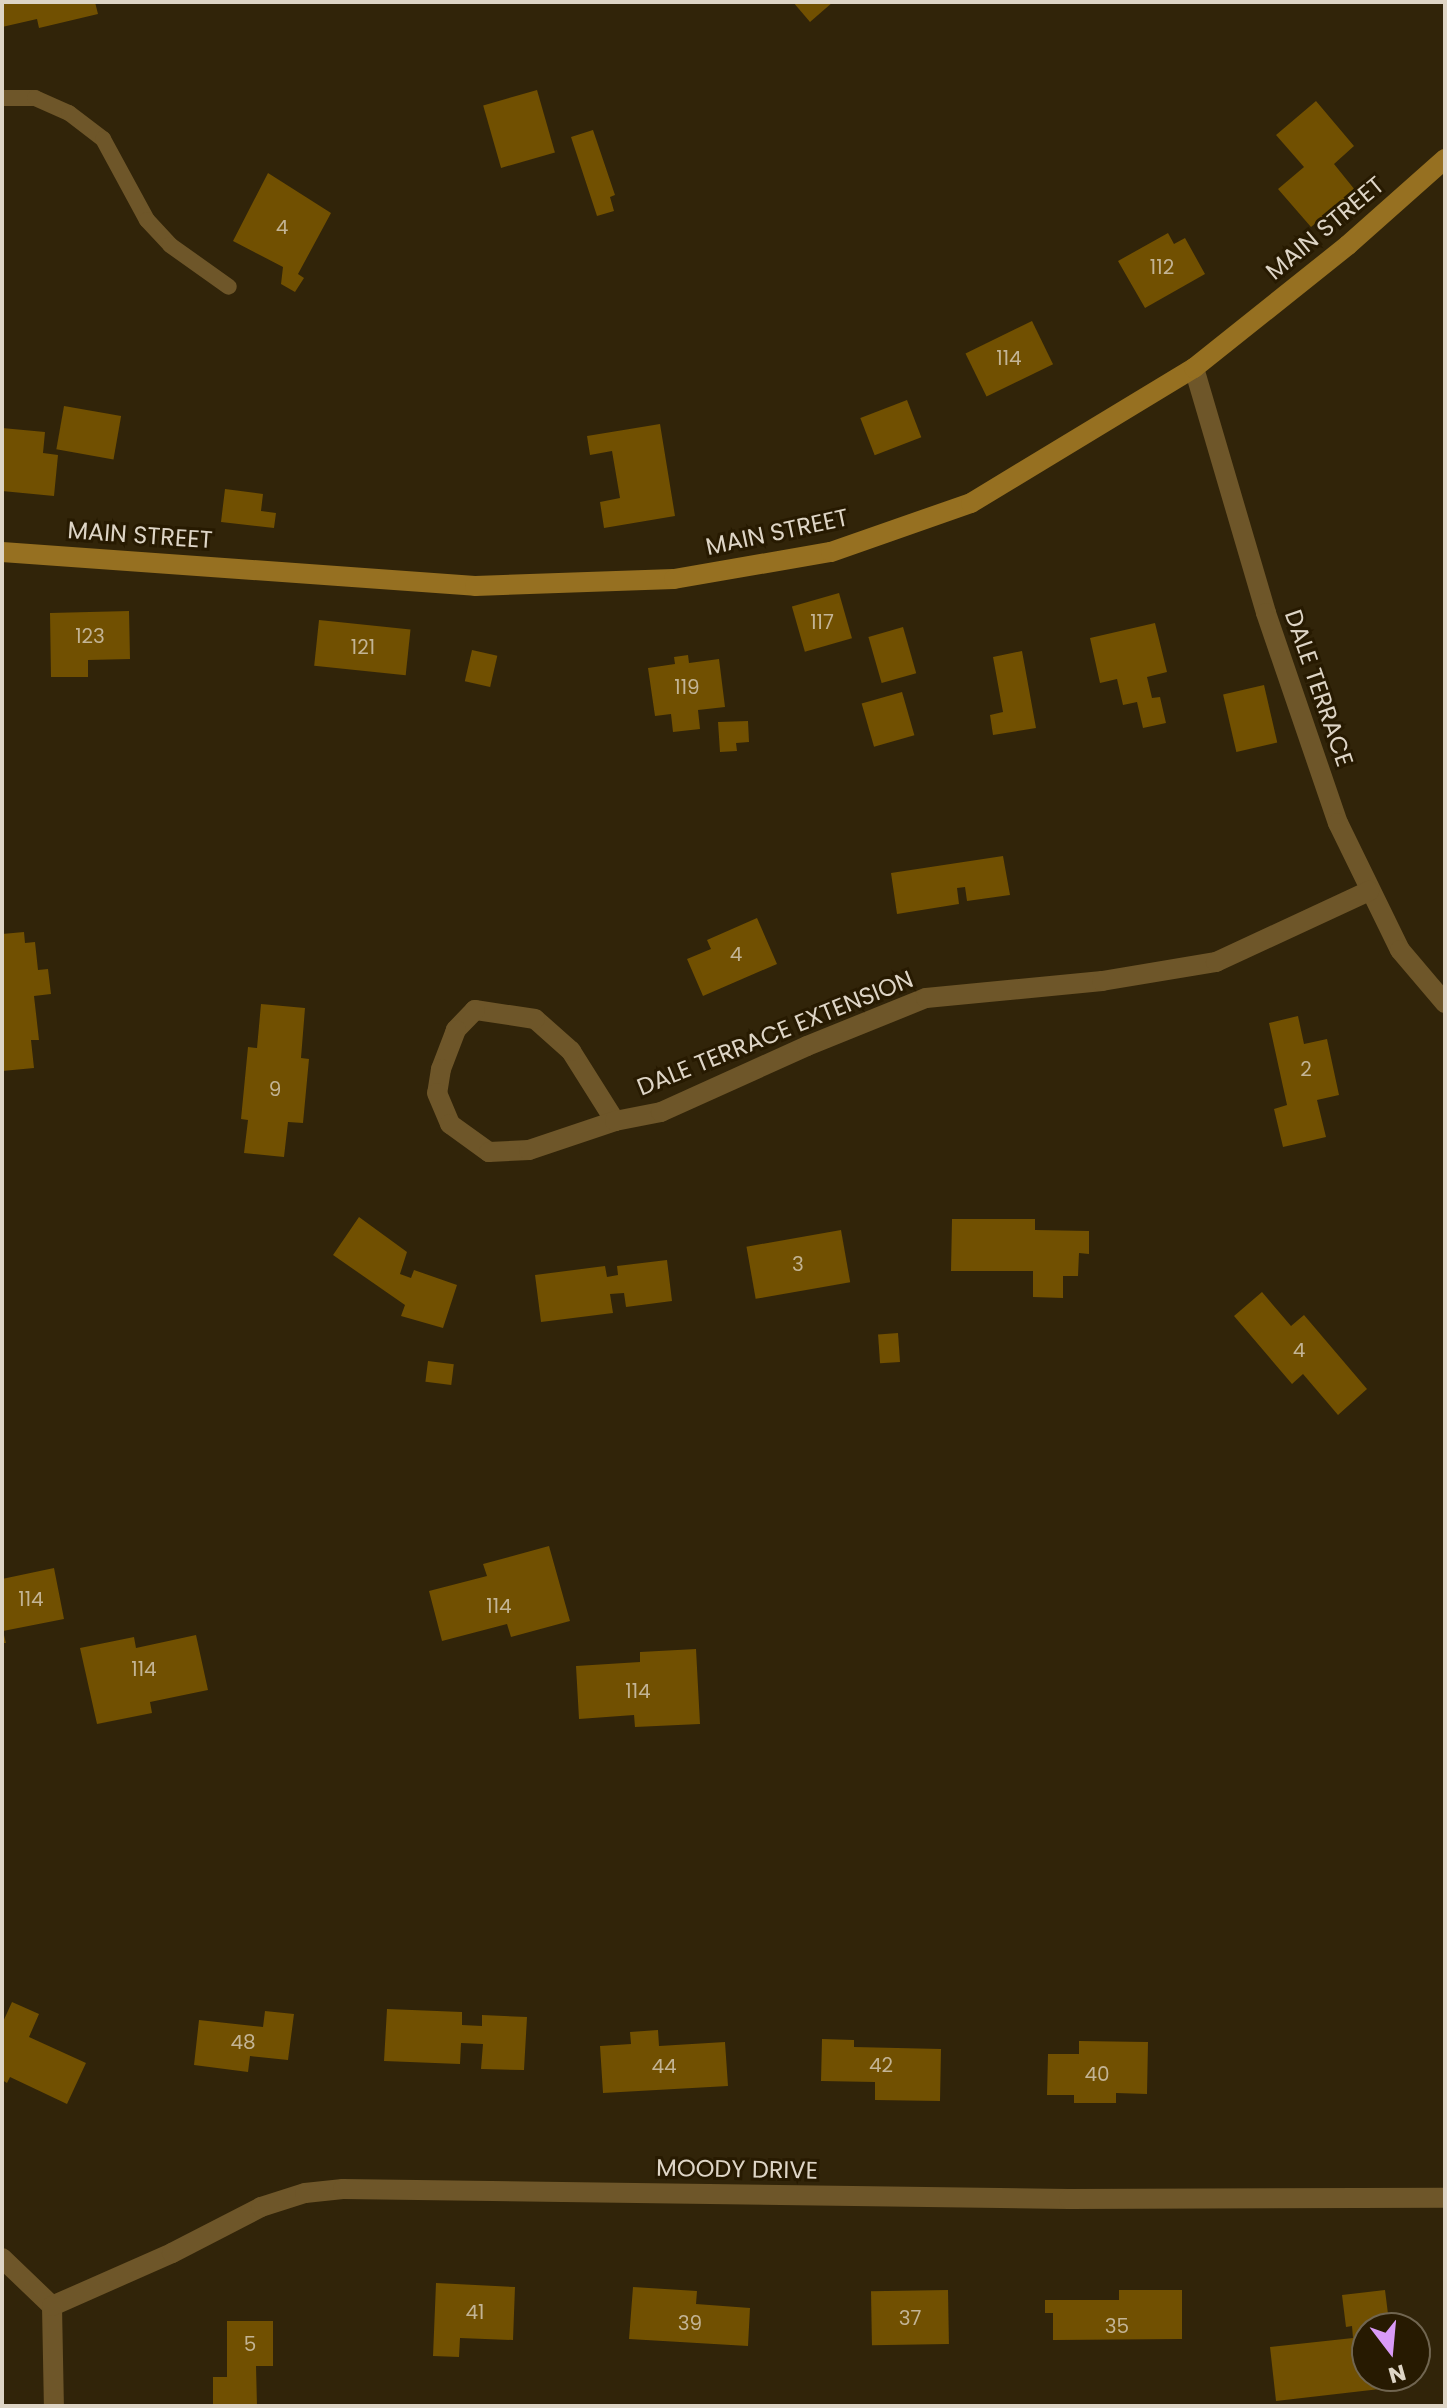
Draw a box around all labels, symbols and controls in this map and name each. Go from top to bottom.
street label: MAIN STREET [1260,170,1390,286]
house number: 4 [276,215,288,239]
house number: 112 [1150,255,1174,279]
house number: 114 [996,346,1022,370]
street label: MAIN STREET [703,503,851,561]
street label: MAIN STREET [67,516,213,554]
street label: DALE TERRACE [1279,606,1359,770]
house number: 117 [810,610,834,634]
house number: 123 [75,624,105,648]
house number: 121 [351,635,375,659]
house number: 119 [674,675,700,699]
house number: 4 [730,942,742,966]
street label: DALE TERRACE EXTENSION [633,964,917,1102]
house number: 2 [1300,1057,1312,1081]
house number: 9 [269,1077,281,1101]
house number: 3 [792,1252,804,1276]
house number: 4 [1293,1338,1305,1362]
house number: 114 [18,1587,44,1611]
house number: 114 [486,1594,512,1618]
house number: 114 [131,1657,157,1681]
house number: 114 [625,1679,651,1703]
house number: 48 [230,2030,256,2054]
house number: 42 [869,2053,893,2077]
house number: 44 [651,2054,677,2078]
house number: 40 [1084,2062,1110,2086]
street label: MOODY DRIVE [656,2153,818,2185]
house number: 41 [466,2300,484,2324]
house number: 37 [899,2306,921,2330]
house number: 39 [678,2311,702,2335]
north arrow [1351,2312,1431,2392]
house number: 35 [1105,2314,1129,2338]
house number: 5 [244,2332,256,2356]
text: N [1385,2356,1409,2391]

